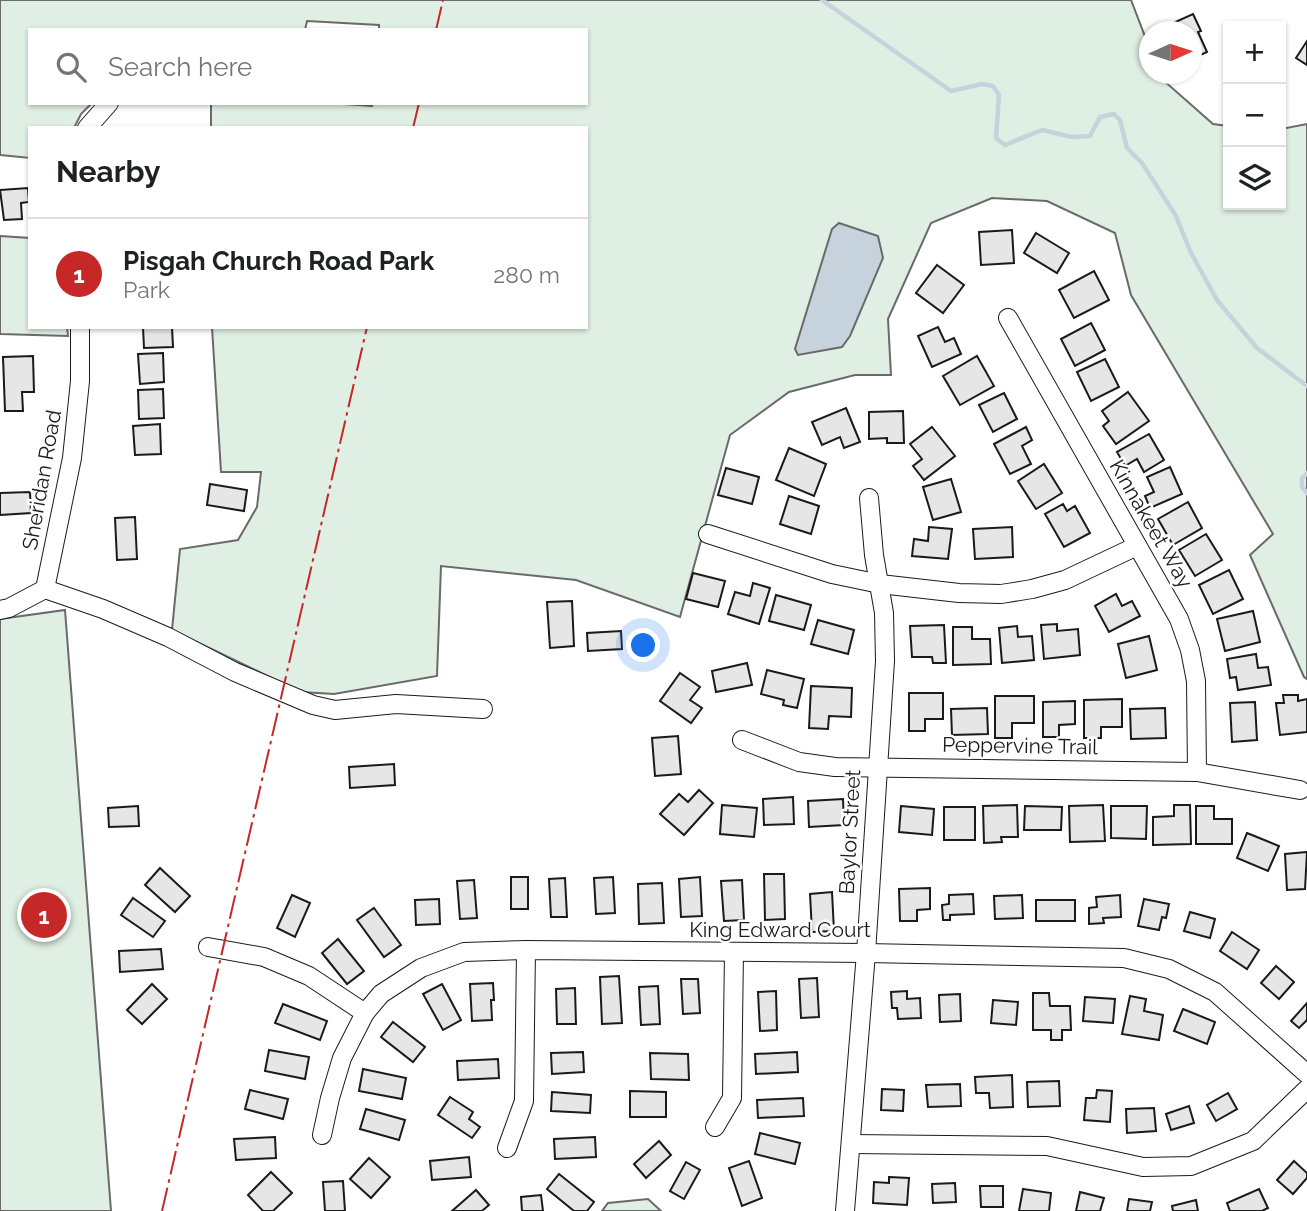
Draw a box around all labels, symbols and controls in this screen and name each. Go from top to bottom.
north arrow [1139,21,1202,84]
map controls [1223,21,1286,210]
button: + [1223,21,1286,84]
search box [28,28,588,105]
icon: search [52,48,90,86]
text: Search here [108,52,252,82]
button: − [1223,84,1286,147]
button: layers [1223,147,1286,210]
text: Nearby [56,154,160,189]
text: Pisgah Church Road Park [123,246,434,276]
text: 1 [73,261,85,288]
text: 280 m [493,261,560,288]
text: Park [123,276,170,303]
street label: Sheridan Road [17,408,66,552]
street label: Kinnakeet Way [1105,455,1198,592]
your location [626,628,660,662]
street label: Peppervine Trail [942,732,1098,759]
street label: Baylor Street [834,769,865,895]
pin: 1 [21,889,67,941]
street label: King Edward Court [689,917,871,942]

